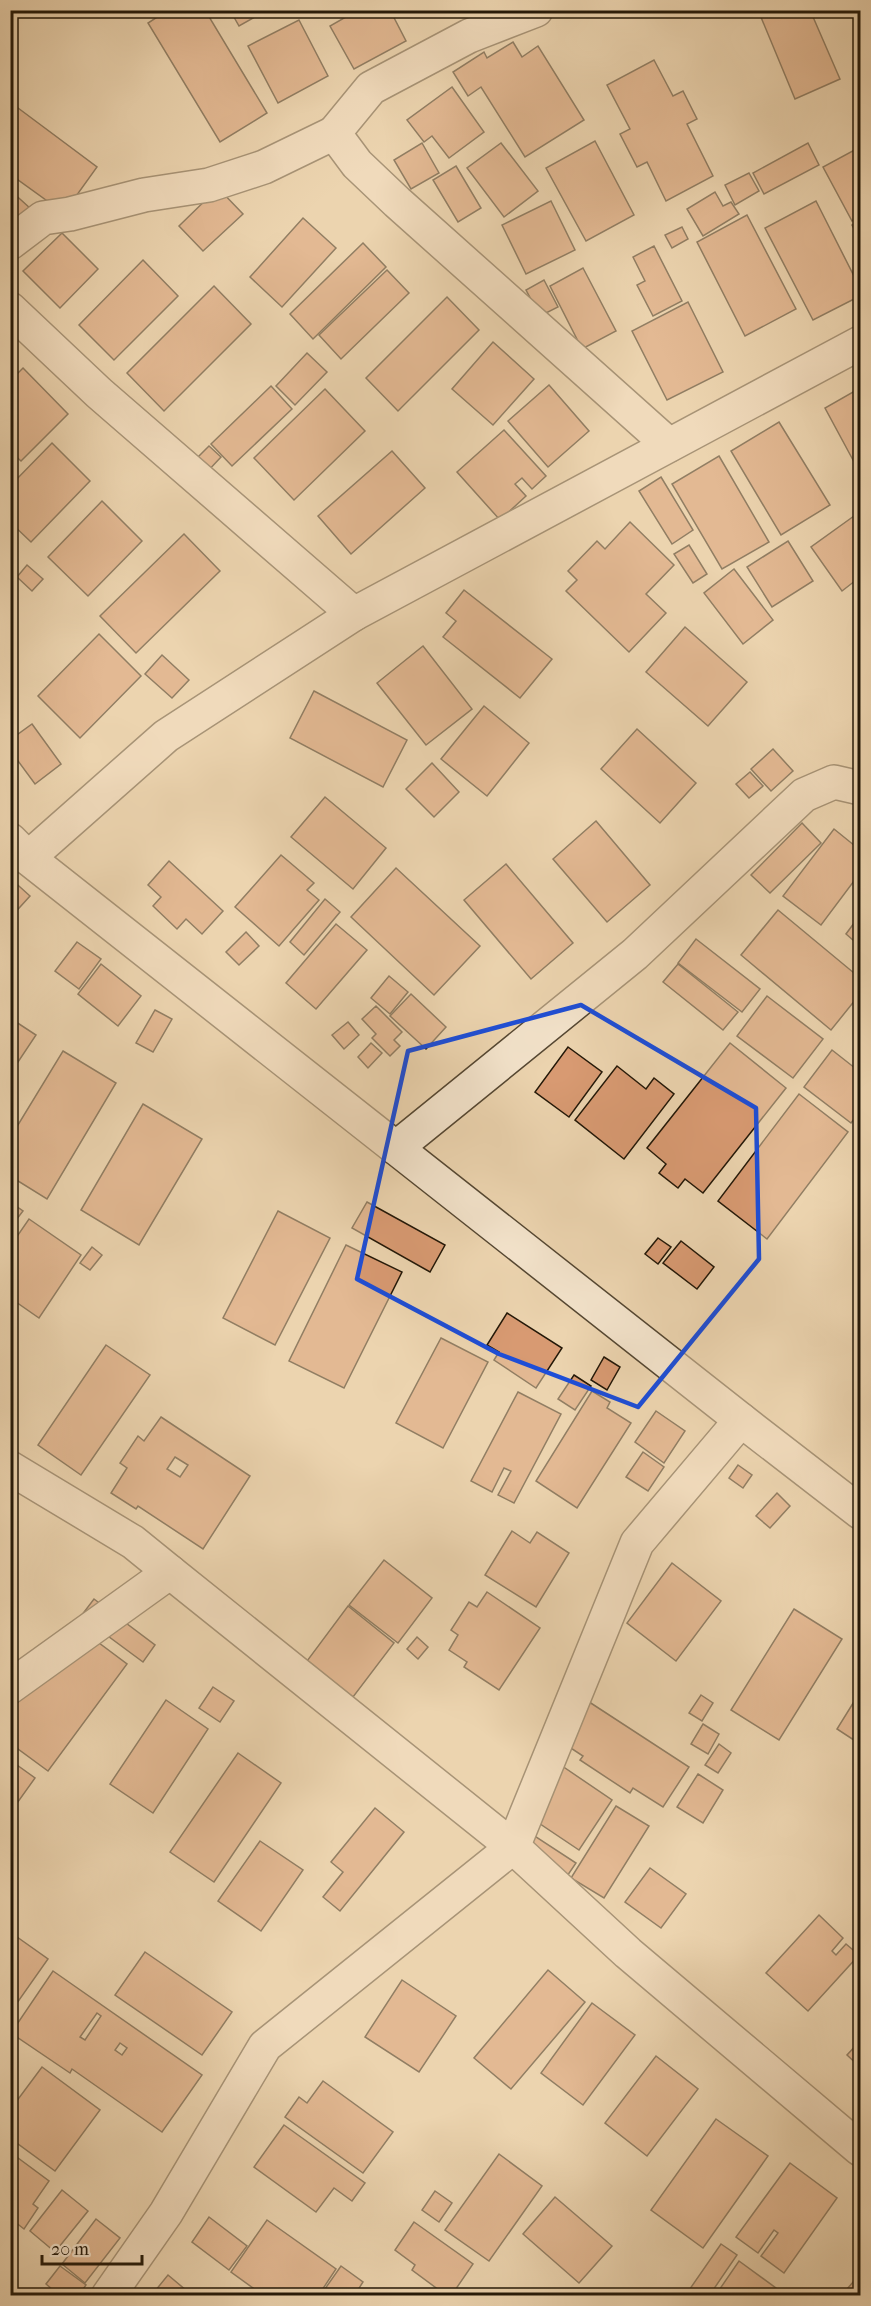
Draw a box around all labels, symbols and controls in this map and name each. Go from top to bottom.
scale bar [42,2228,142,2266]
text: 20 m [51,2239,89,2260]

